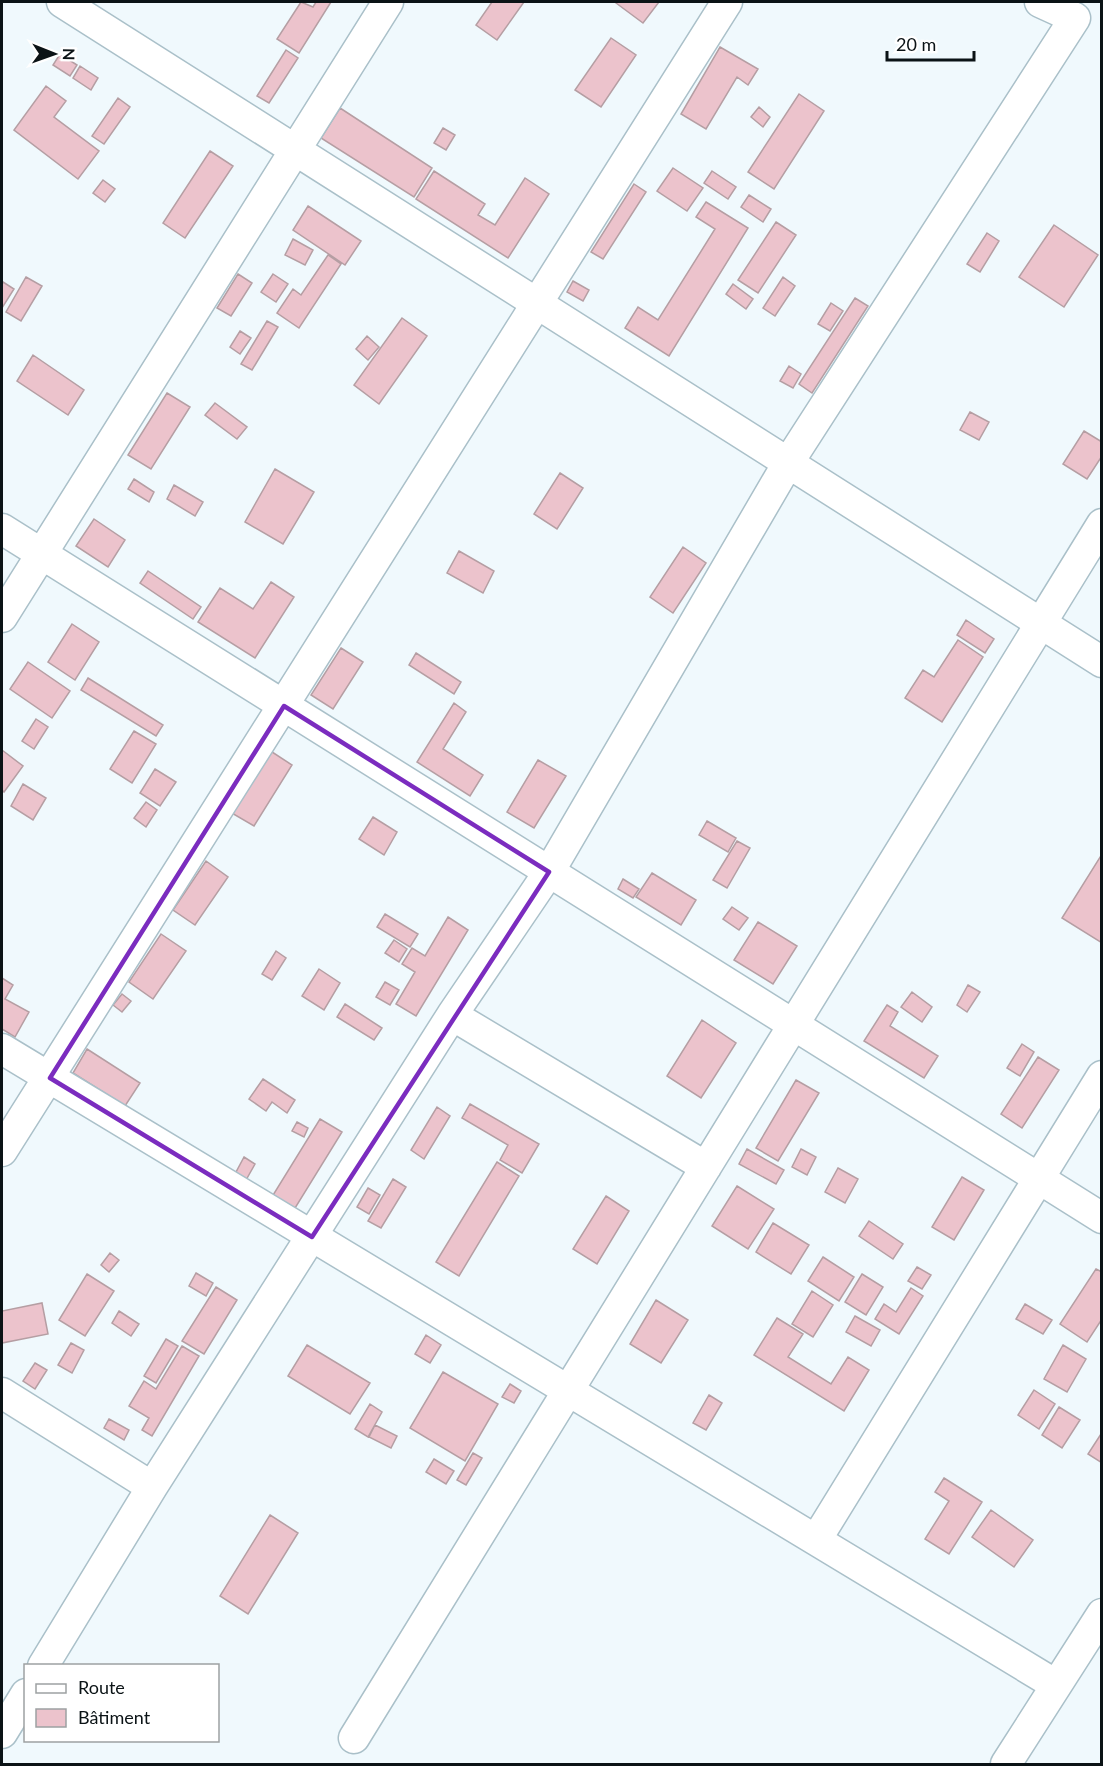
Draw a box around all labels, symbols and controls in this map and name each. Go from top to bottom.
north arrow [24,24,84,84]
scale bar [887,24,974,62]
text: 20 m [896,33,936,55]
text: N [60,48,79,61]
legend [24,1664,219,1742]
text: Route [78,1676,125,1698]
text: Bâtiment [78,1706,151,1728]

